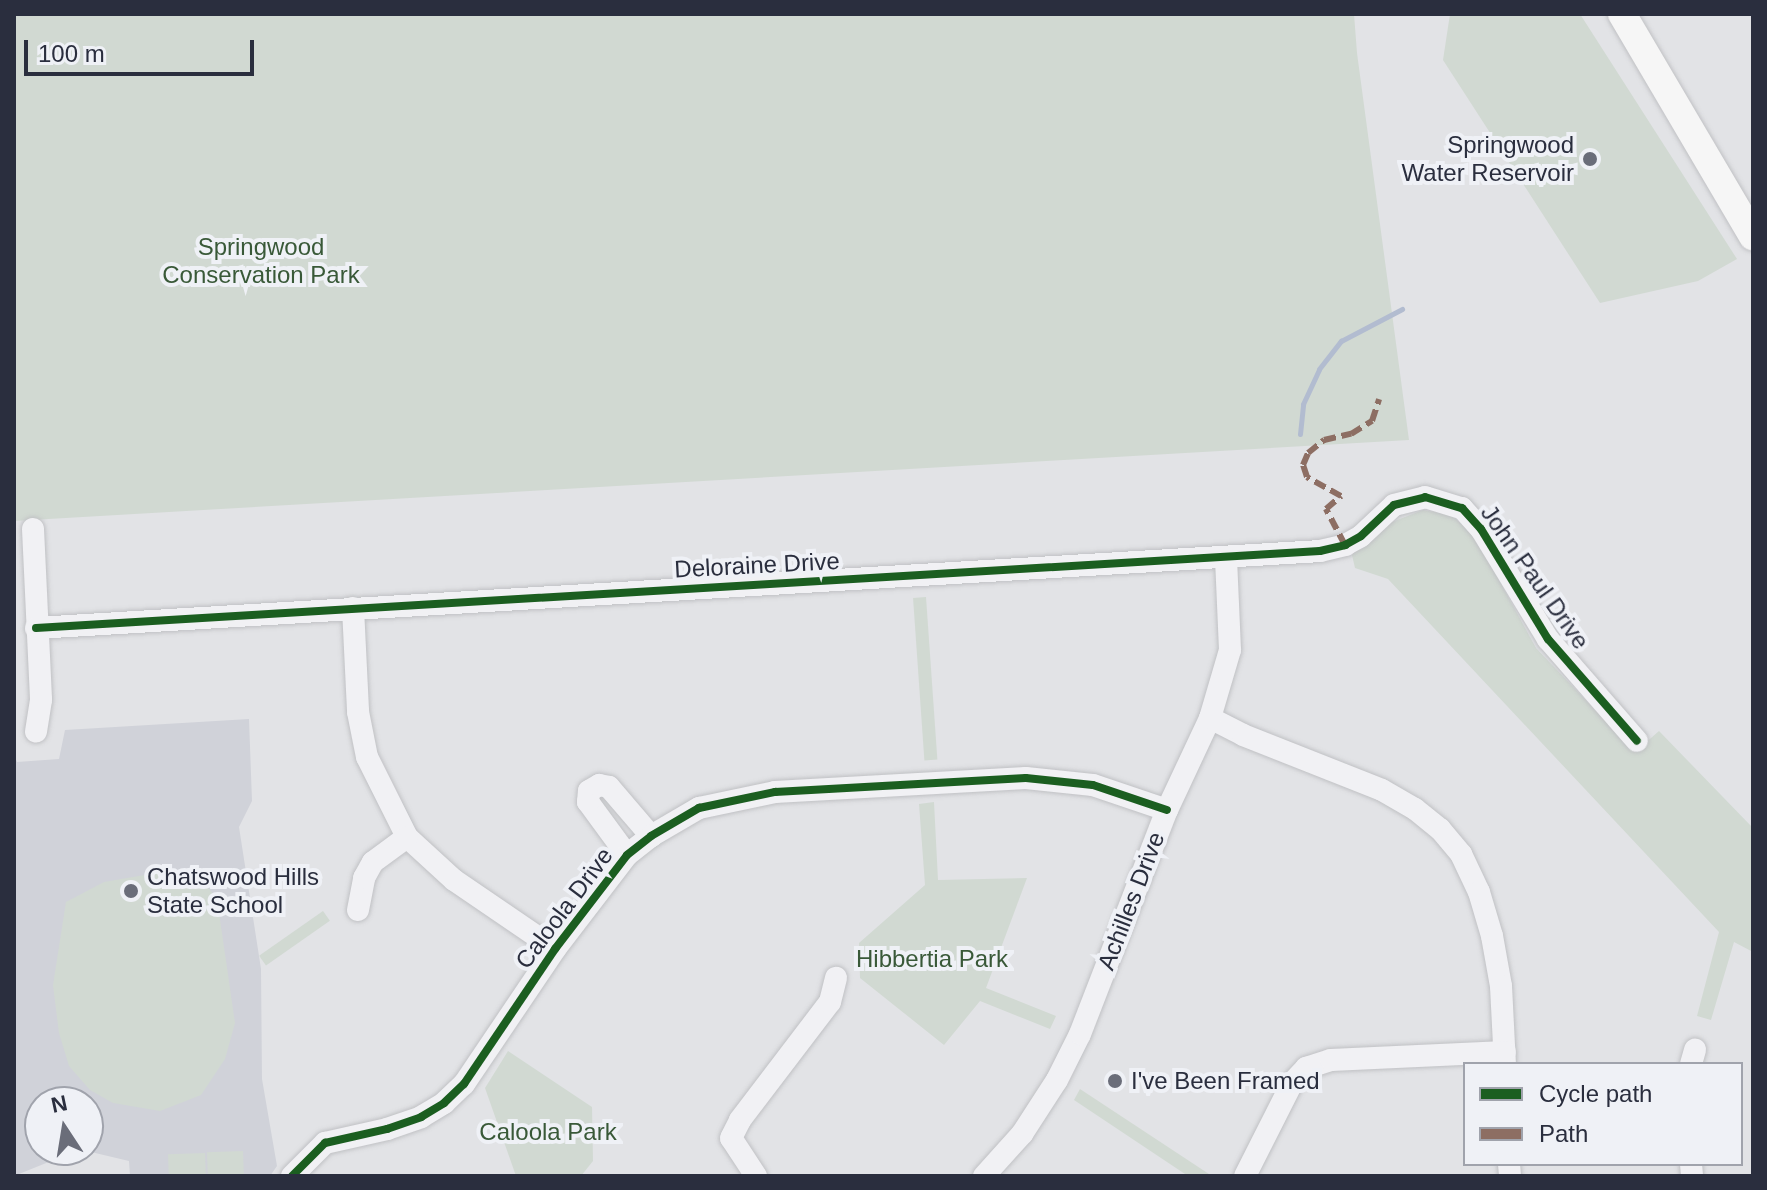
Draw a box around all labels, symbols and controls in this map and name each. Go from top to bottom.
scale bar [28,24,258,74]
text: 100 m [38,40,105,67]
place label: Springwood Water Reservoir [1402,131,1574,187]
marker: Springwood Water Reservoir [1581,150,1599,168]
park label: Springwood Conservation Park [162,233,360,289]
street label: John Paul Drive [1475,499,1595,655]
street label: Deloraine Drive [674,546,840,584]
street label: Achilles Drive [1092,828,1170,974]
street label: Caloola Drive [509,842,619,974]
place label: Chatswood Hills State School [147,863,319,919]
marker: Chatswood Hills State School [122,882,140,900]
park label: Hibbertia Park [856,945,1008,973]
legend [1463,1062,1743,1166]
place label: I've Been Framed [1131,1067,1320,1095]
marker: I've Been Framed [1106,1072,1124,1090]
text: Cycle path [1539,1080,1652,1107]
north arrow [24,1086,104,1166]
text: N [49,1090,70,1118]
park label: Caloola Park [479,1118,617,1146]
text: Path [1539,1120,1588,1147]

